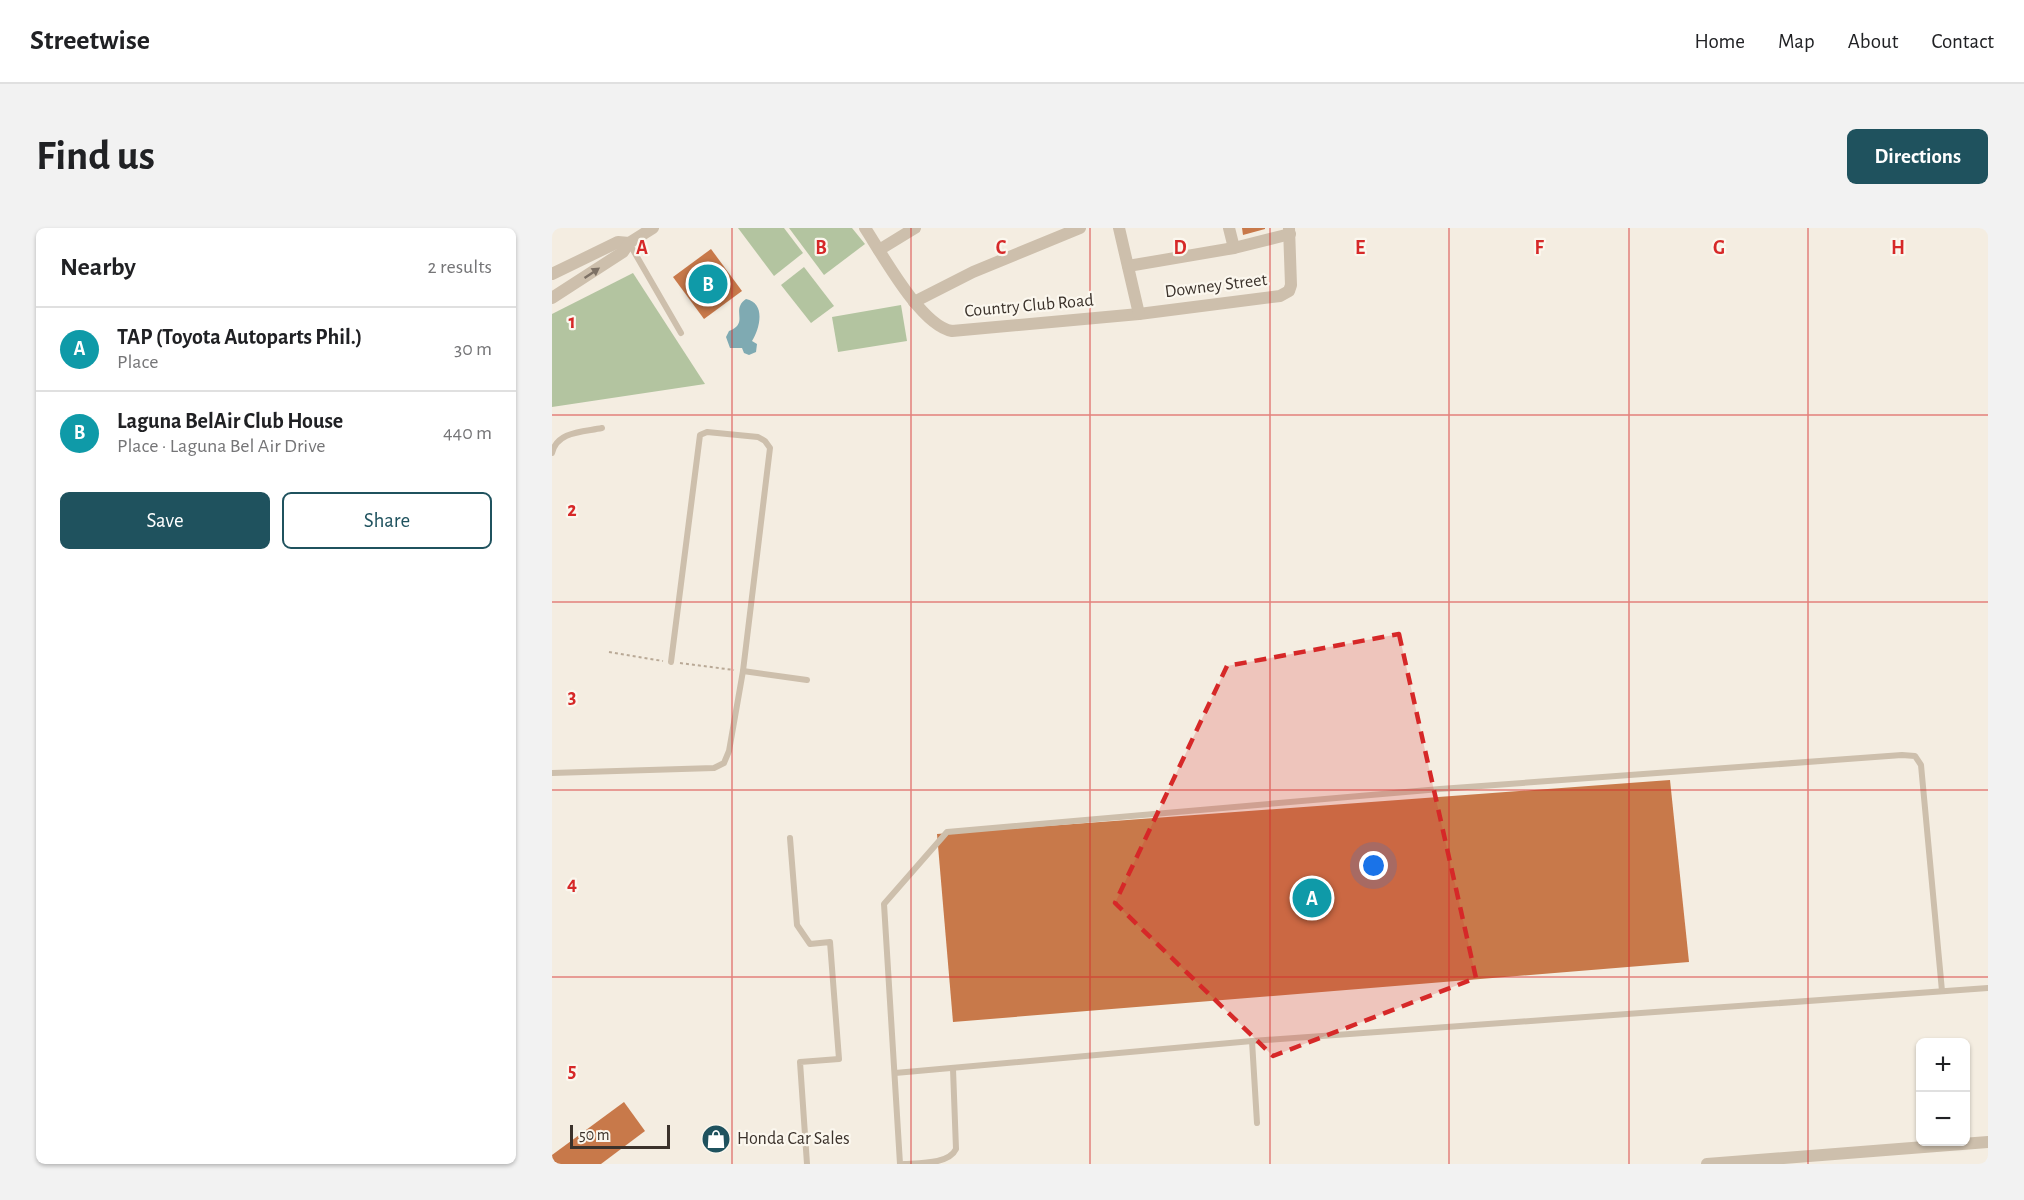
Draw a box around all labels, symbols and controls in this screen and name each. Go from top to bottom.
text: Streetwise [30,27,150,55]
text: Home [1694,31,1745,52]
text: Map [1778,31,1815,52]
text: About [1848,31,1898,52]
text: Contact [1931,31,1994,52]
button: Directions [1847,129,1988,184]
text: Find us [36,135,155,177]
text: A [636,238,648,258]
text: B [815,238,827,258]
text: C [996,238,1007,258]
text: D [1173,238,1187,258]
text: E [1355,238,1365,258]
text: F [1534,238,1544,258]
text: G [1713,238,1725,258]
text: H [1891,238,1905,258]
text: Nearby [60,254,136,280]
text: 2 results [428,257,492,277]
pin: B [688,262,728,306]
one-way arrow [584,267,600,279]
street label: Downey Street [1164,271,1268,301]
street label: Country Club Road [964,291,1094,321]
text: 1 [568,312,576,332]
text: TAP (Toyota Autoparts Phil.) [117,326,362,348]
text: A [74,339,86,359]
text: 30 m [454,339,492,359]
text: Place [117,352,158,372]
text: Laguna BelAir Club House [117,410,343,432]
text: B [74,423,85,443]
text: 440 m [443,423,492,443]
text: Place · Laguna Bel Air Drive [117,436,326,456]
button: Save [60,492,270,549]
button: Share [282,492,492,549]
text: 2 [567,500,577,520]
text: 3 [568,687,576,707]
your location [1359,851,1388,880]
text: 4 [567,874,577,894]
pin: A [1292,876,1332,920]
map controls [1916,1038,1970,1146]
button: + [1916,1038,1970,1092]
text: 5 [568,1061,576,1081]
button: − [1916,1092,1970,1146]
scale bar [570,1122,670,1150]
shop icon: Honda Car Sales [700,1123,732,1155]
text: 50 m [579,1127,610,1143]
place label: Honda Car Sales [737,1130,850,1148]

